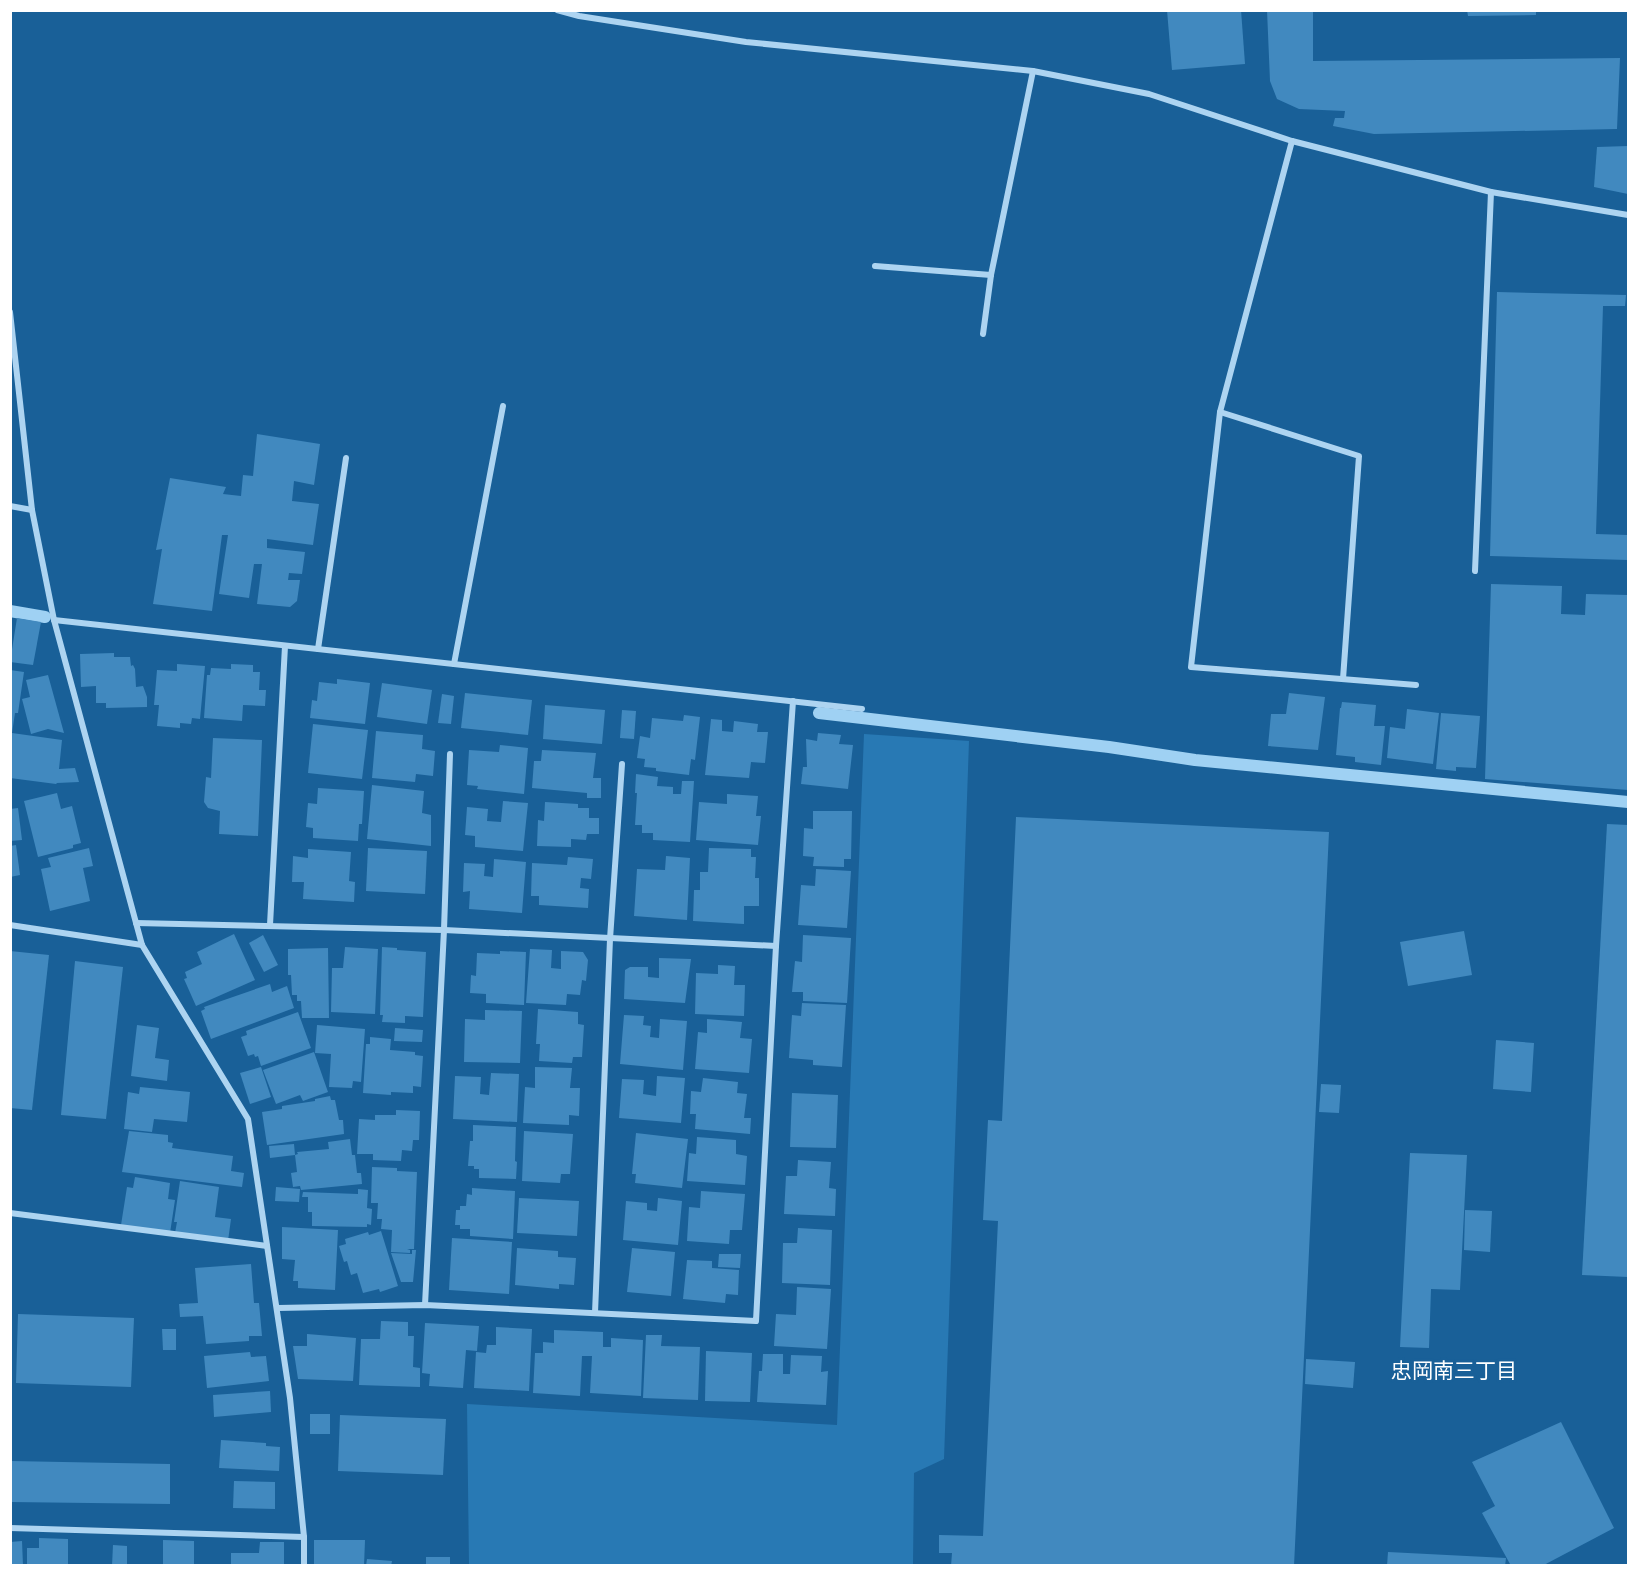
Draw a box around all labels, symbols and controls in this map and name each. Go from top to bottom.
district label: 忠岡南三丁目 [1391,1357,1517,1382]

